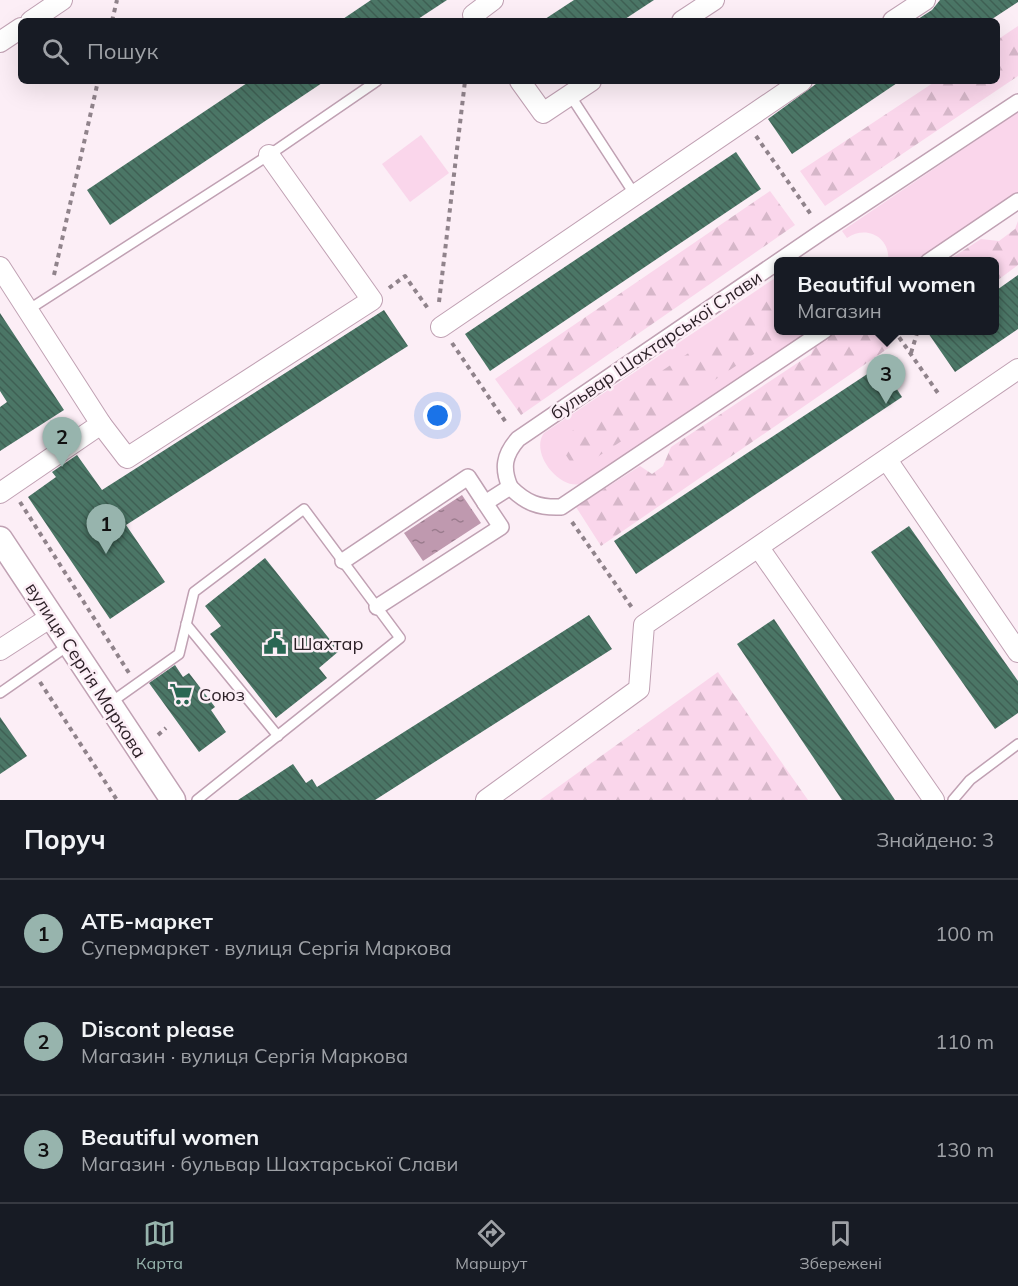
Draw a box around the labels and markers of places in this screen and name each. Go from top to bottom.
pin: 3 [866,354,906,404]
pin: 2 [42,418,82,467]
pin: 1 [86,504,126,554]
public building icon: Шахтар [262,630,288,656]
place label: Шахтар [293,632,363,655]
supermarket icon: Союз [168,681,194,707]
place label: Союз [199,683,245,706]

